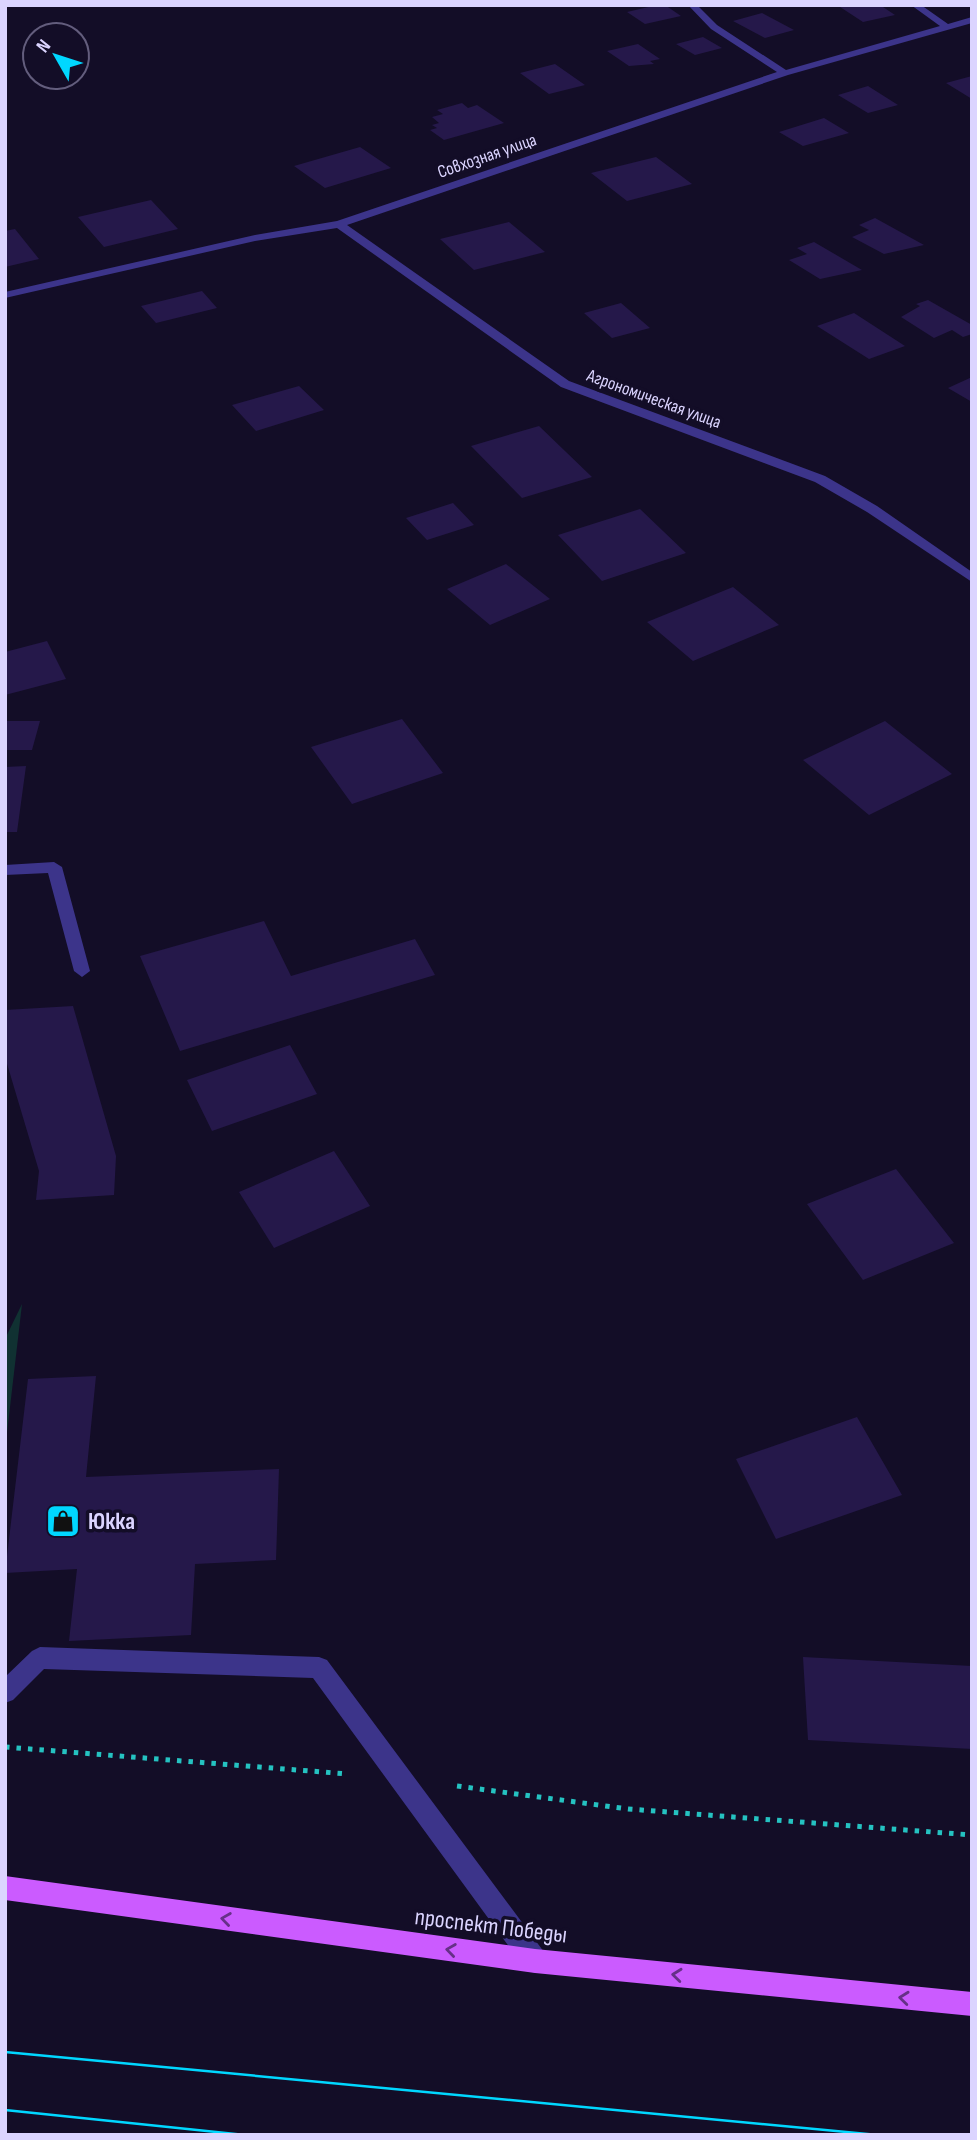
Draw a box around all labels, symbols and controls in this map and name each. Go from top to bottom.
north arrow [21,21,91,91]
text: N [32,35,56,57]
street label: Совхозная улица [435,129,539,183]
street label: Агрономическая улица [583,365,724,433]
shop icon: Юкка [44,1502,82,1540]
place label: Юкка [88,1507,135,1536]
street label: проспект Победы [413,1902,569,1950]
one-way arrow [220,1911,232,1926]
one-way arrow [446,1942,457,1957]
one-way arrow [672,1968,683,1983]
one-way arrow [898,1990,910,2005]

